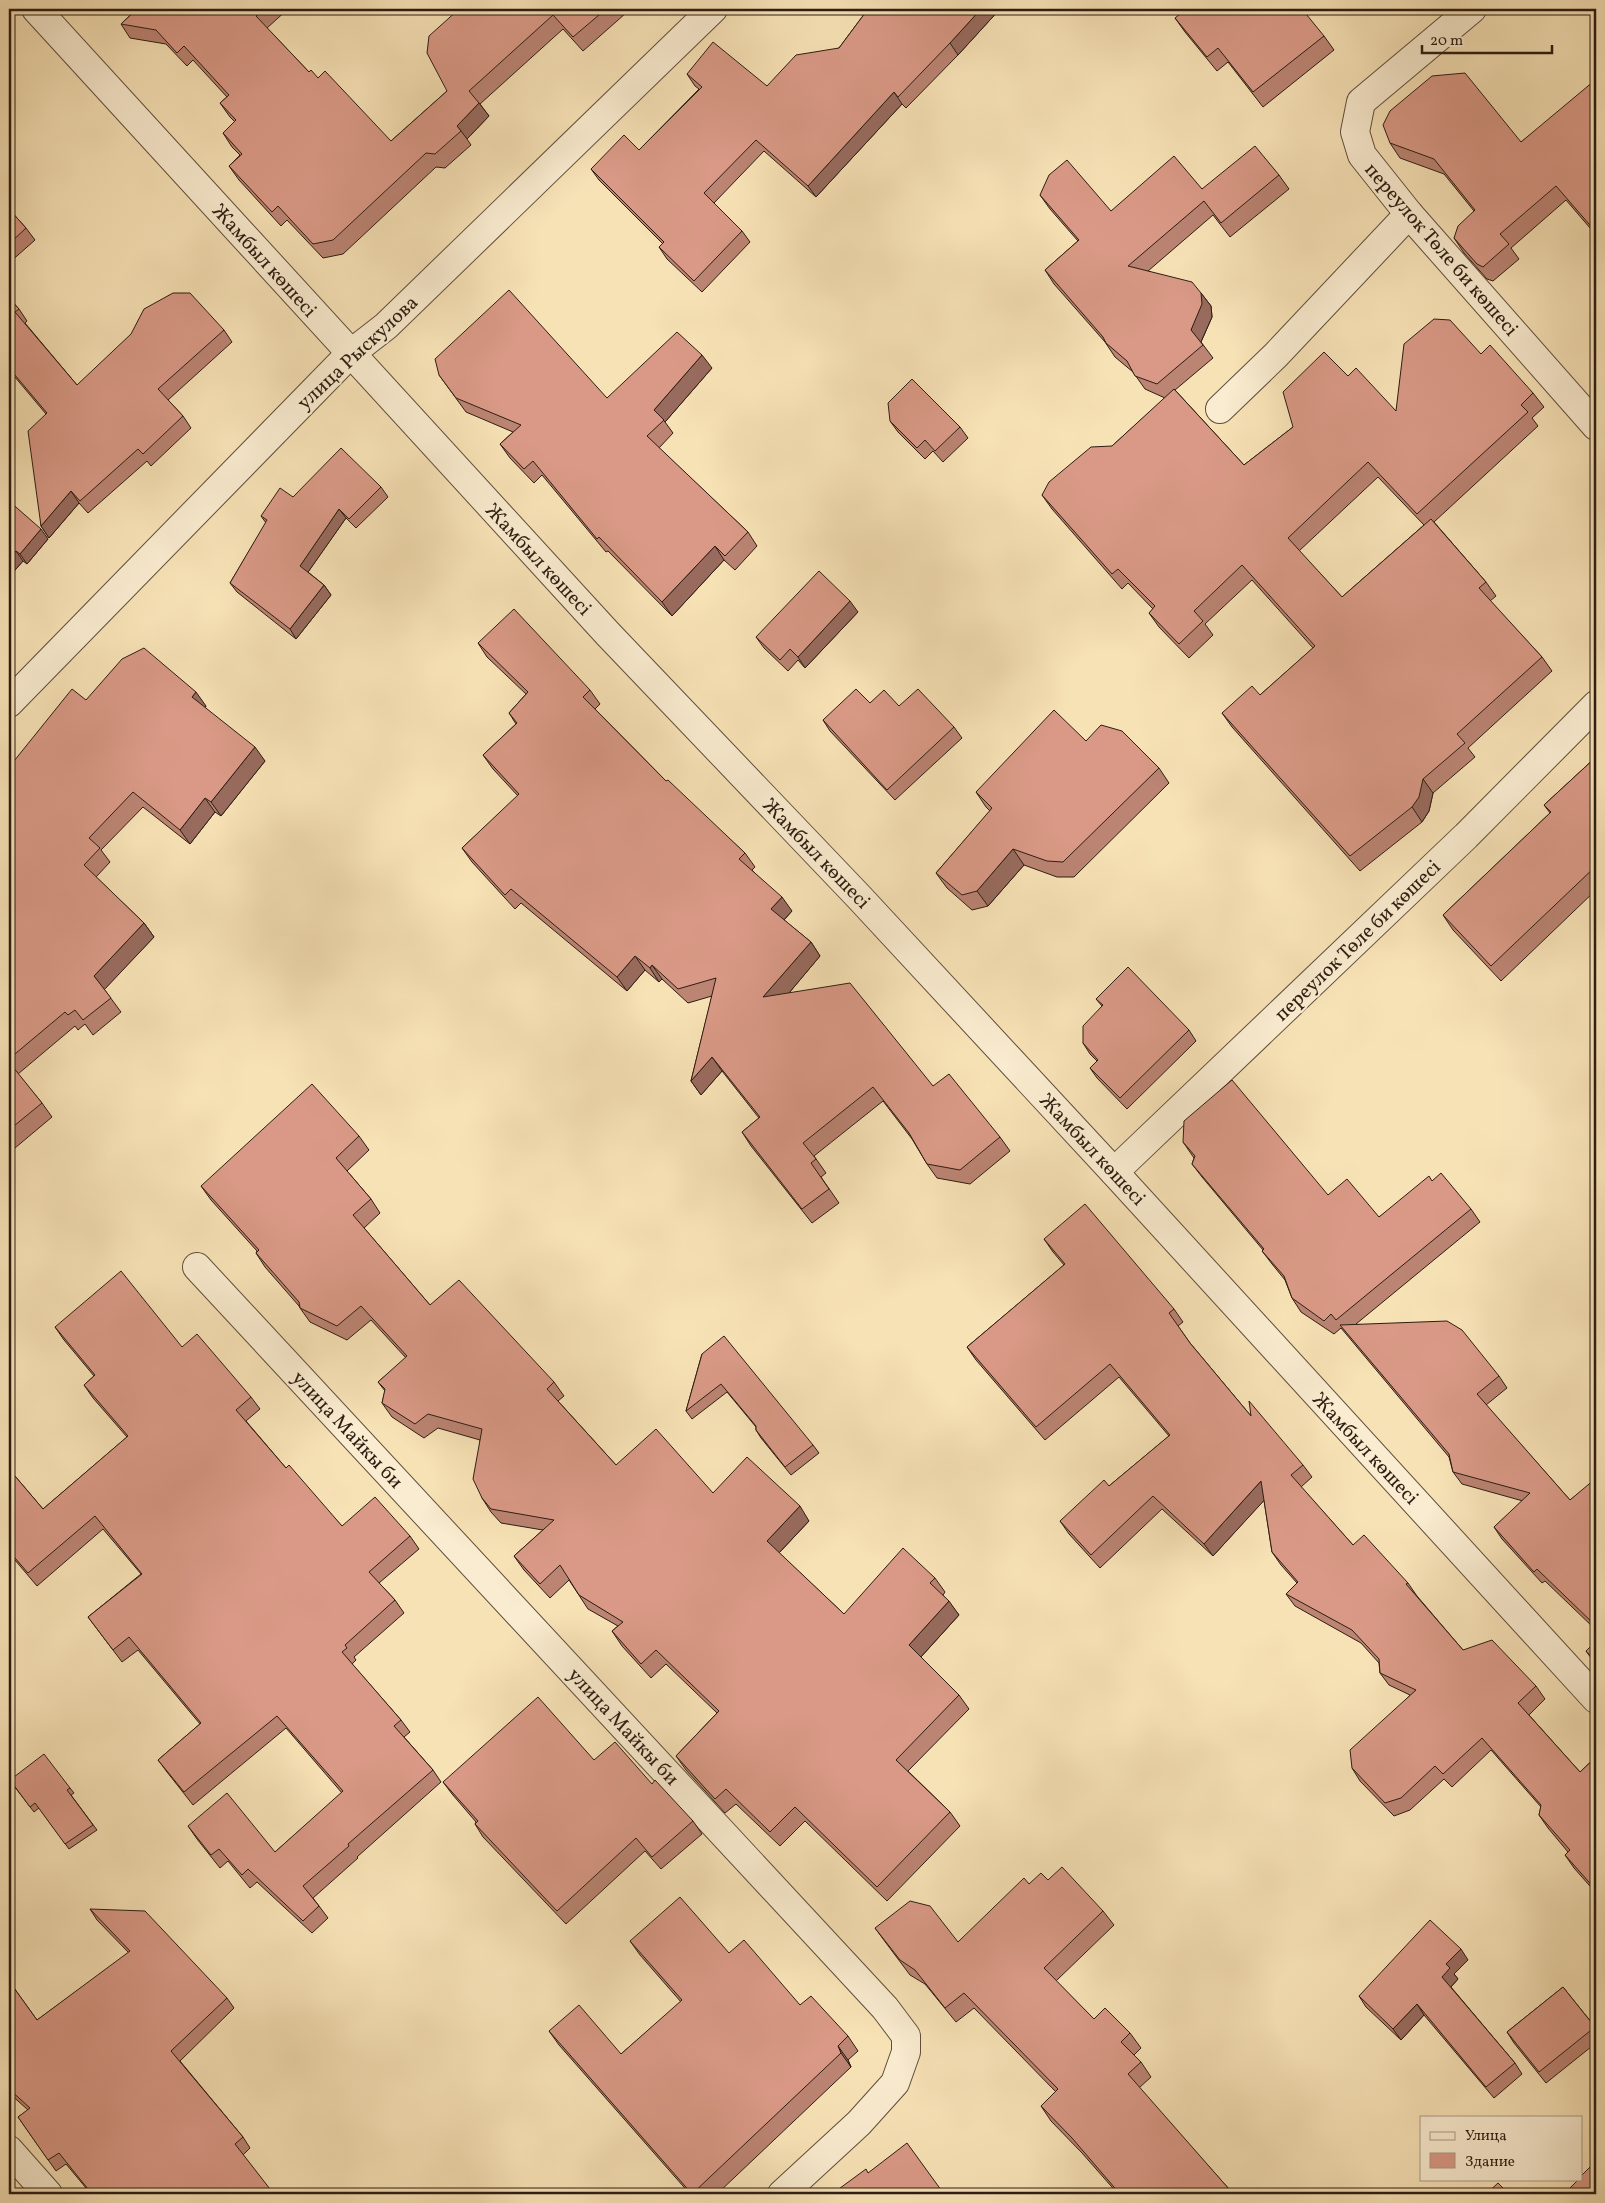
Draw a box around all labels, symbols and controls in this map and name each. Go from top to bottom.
scale bar [1422,22,1552,54]
text: 20 m [1430,31,1463,52]
street label: переулок Төле би көшесі [1357,157,1524,343]
street label: Жамбыл көшесі [205,198,322,325]
street label: улица Рыскулова [291,290,425,417]
street label: Жамбыл көшесі [478,498,597,623]
street label: Жамбыл көшесі [755,793,876,916]
street label: переулок Төле би көшесі [1269,854,1448,1029]
street label: Жамбыл көшесі [1032,1088,1151,1213]
street label: улица Майкы би [284,1365,409,1495]
street label: Жамбыл көшесі [1305,1387,1424,1512]
street label: улица Майкы би [560,1662,685,1792]
legend [1420,2116,1582,2180]
text: Улица [1465,2126,1507,2147]
text: Здание [1465,2152,1515,2173]

